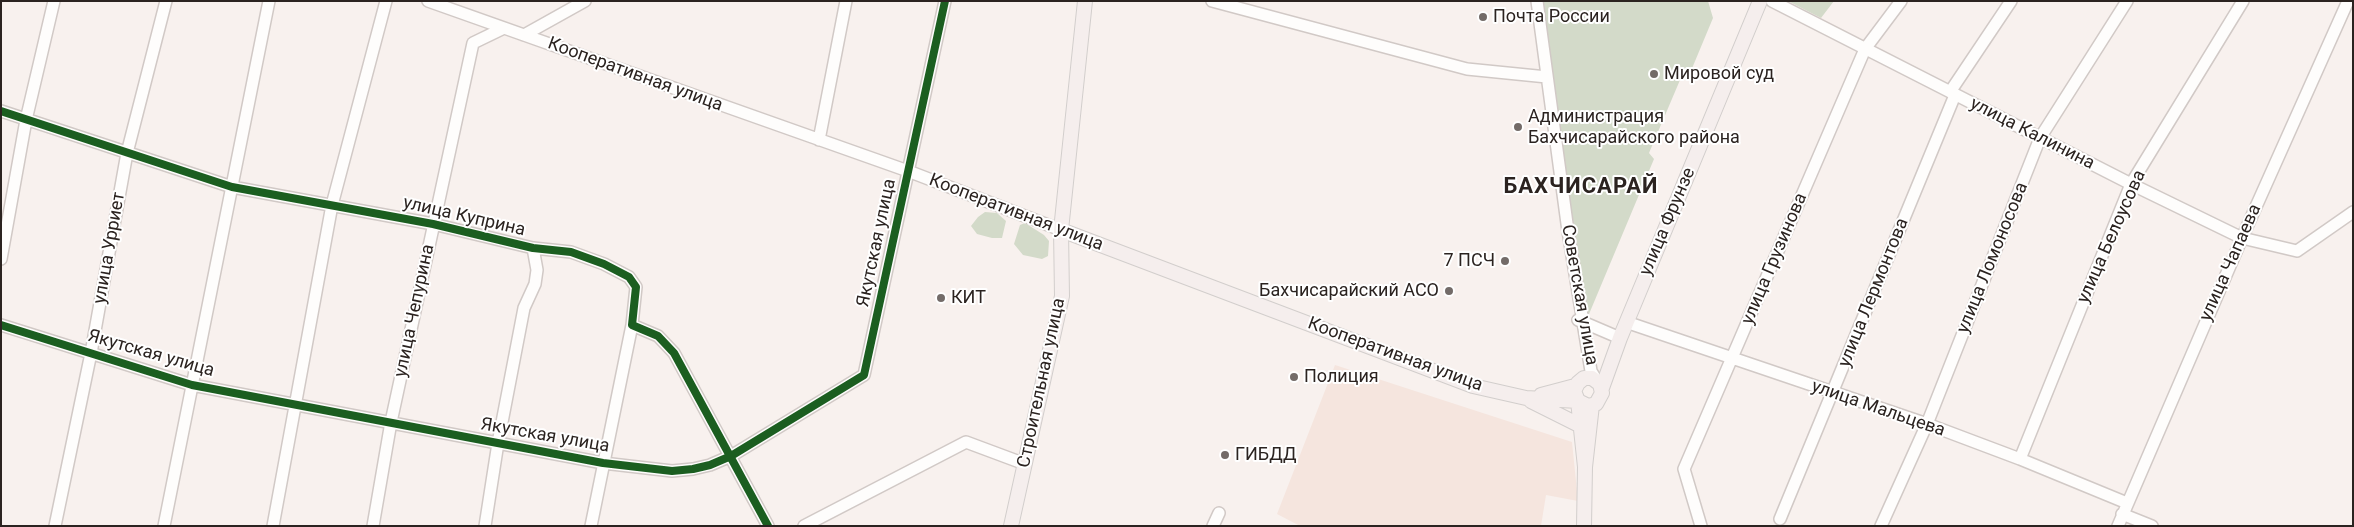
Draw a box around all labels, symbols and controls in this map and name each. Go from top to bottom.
place label: Почта России [1493,6,1610,28]
marker: Почта России [1477,11,1489,23]
street label: Кооперативная улица [544,33,726,117]
place label: Мировой суд [1664,63,1774,85]
marker: Мировой суд [1648,68,1660,80]
street label: улица Калинина [1966,93,2098,175]
place label: Администрация Бахчисарайского района [1528,106,1740,148]
marker: Администрация Бахчисарайского района [1512,121,1524,133]
street label: улица Фрунзе [1636,165,1700,279]
street label: улица Белоусова [2073,167,2151,307]
street label: Кооперативная улица [926,170,1106,256]
district label: БАХЧИСАРАЙ [1502,174,1660,200]
street label: Якутская улица [853,177,901,309]
street label: улица Ломоносова [1953,179,2033,337]
street label: улица Урриет [90,190,130,306]
street label: улица Грузинова [1738,190,1812,328]
street label: улица Куприна [401,192,527,242]
street label: улица Чапаева [2196,201,2266,325]
street label: улица Лермонтова [1834,215,1914,371]
street label: Советская улица [1556,223,1602,367]
street label: улица Чепурина [390,243,440,379]
place label: 7 ПСЧ [1444,250,1495,272]
marker: 7 ПСЧ [1499,255,1511,267]
place label: Бахчисарайский АСО [1259,280,1439,302]
marker: Бахчисарайский АСО [1443,285,1455,297]
place label: КИТ [951,287,986,309]
marker: КИТ [935,292,947,304]
street label: Строительная улица [1013,296,1071,470]
street label: Кооперативная улица [1304,313,1486,397]
street label: Якутская улица [85,326,217,382]
place label: Полиция [1304,366,1379,388]
marker: Полиция [1288,371,1300,383]
street label: улица Мальцева [1808,376,1948,442]
street label: Якутская улица [479,414,611,458]
place label: ГИБДД [1235,444,1296,466]
marker: ГИБДД [1219,449,1231,461]

